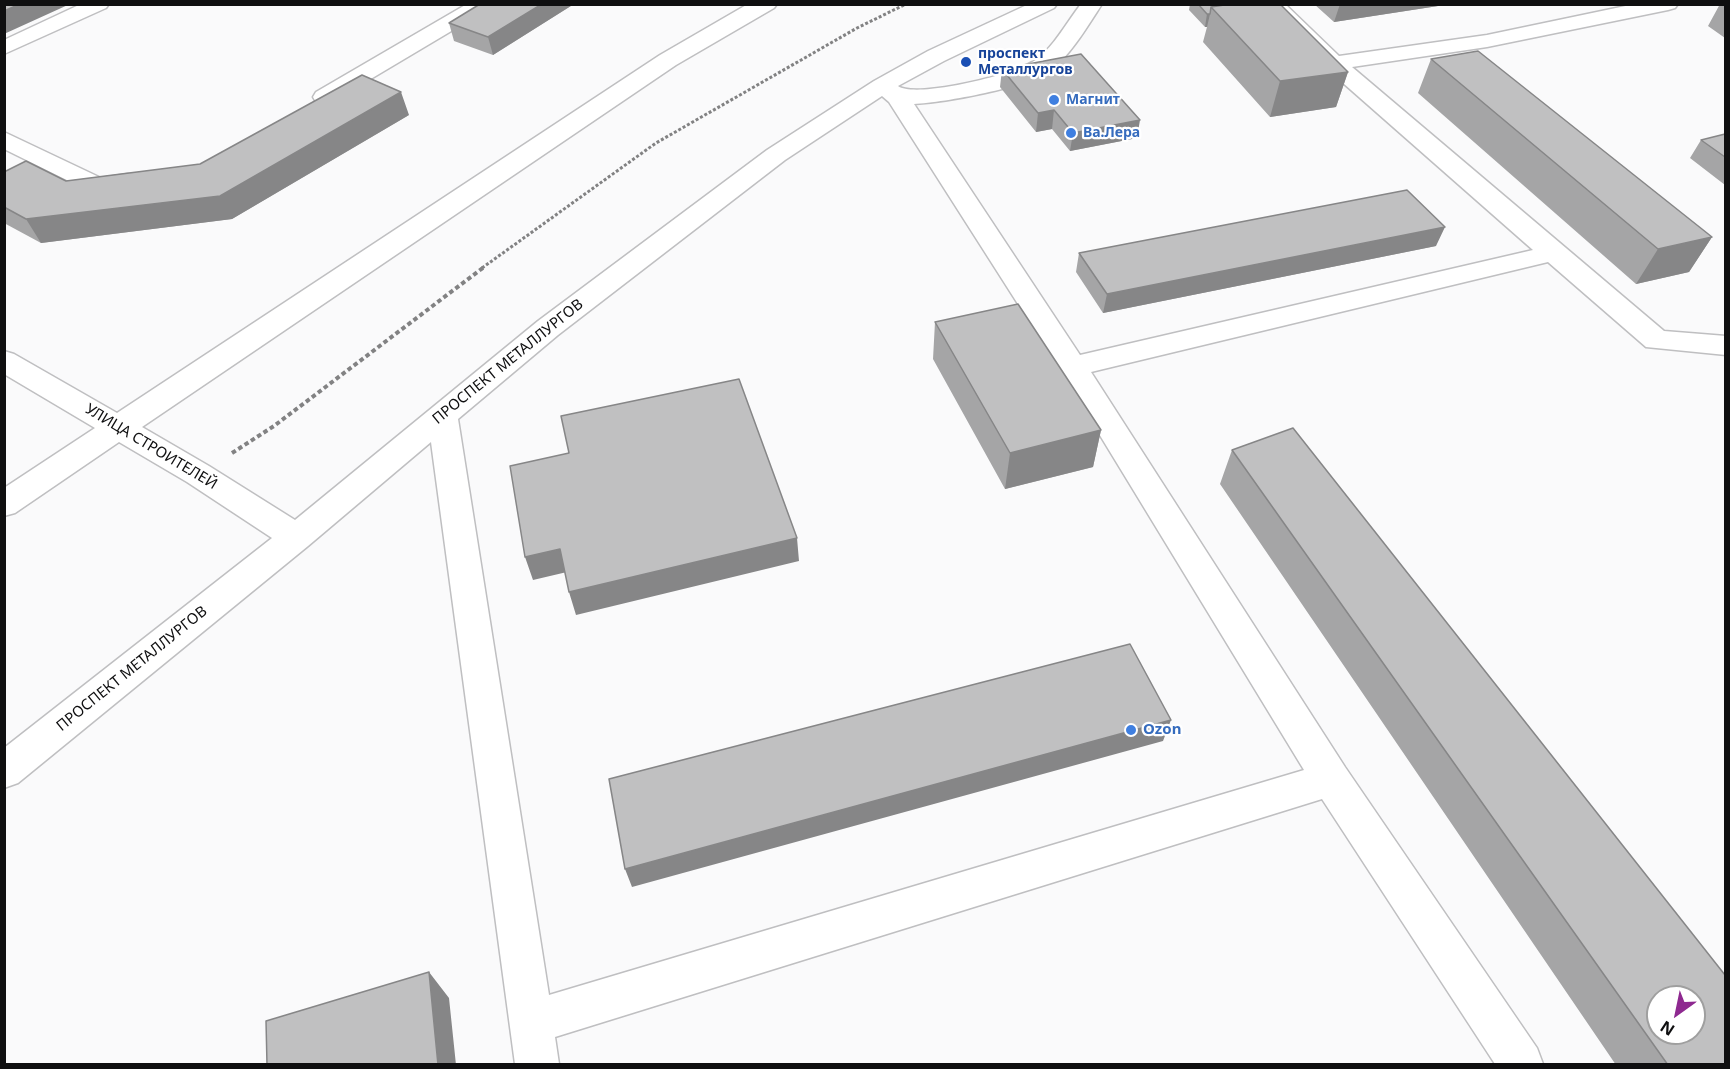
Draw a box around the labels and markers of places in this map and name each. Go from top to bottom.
place label: проспект Металлургов [978,46,1073,78]
marker: проспект Металлургов [959,55,973,69]
place label: Магнит [1066,92,1120,108]
marker: Магнит [1047,93,1061,107]
place label: Ва.Лера [1083,125,1140,141]
marker: Ва.Лера [1064,126,1078,140]
place label: Ozon [1143,721,1181,739]
marker: Ozon [1124,723,1138,737]

